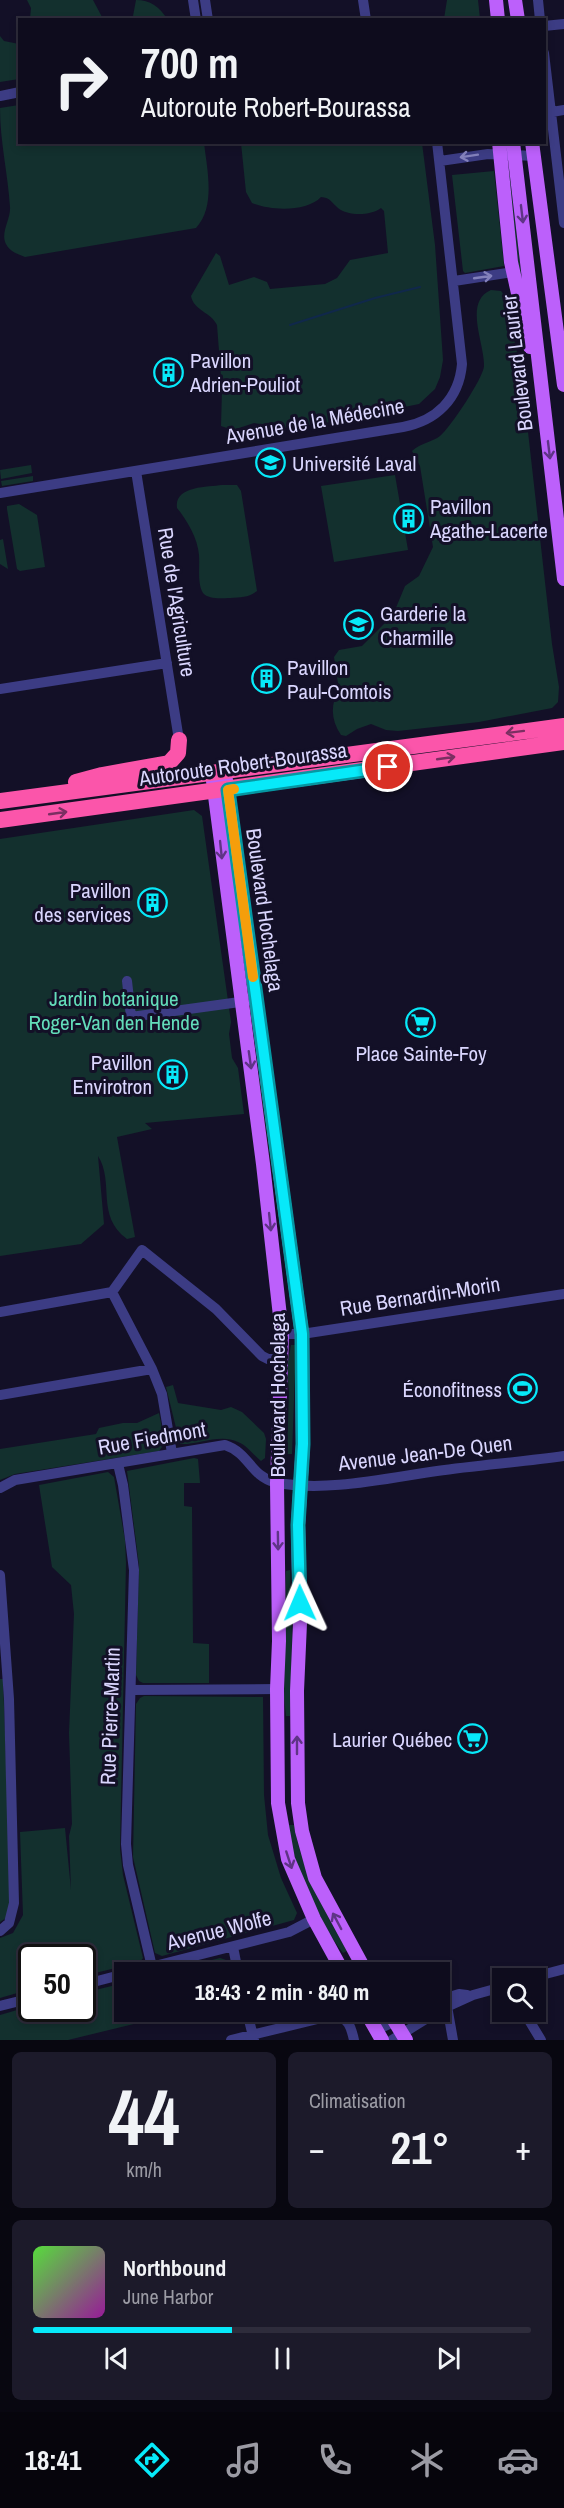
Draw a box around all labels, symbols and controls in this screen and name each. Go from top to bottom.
text: 700 m [141,35,239,91]
icon: right [42,42,120,120]
text: Autoroute Robert-Bourassa [141,89,411,125]
one-way arrow [460,151,480,162]
one-way arrow [516,204,527,224]
one-way arrow [473,271,493,282]
street label: Boulevard Laurier [494,293,540,433]
place label: Pavillon Adrien-Pouliot [189,346,300,399]
building icon: Pavillon Adrien-Pouliot [153,356,185,388]
street label: Avenue de la Médecine [223,391,406,451]
one-way arrow [543,440,554,460]
school or university icon: Université Laval [255,447,287,479]
place label: Université Laval [292,449,416,478]
place label: Pavillon Agathe-Lacerte [429,492,548,545]
building icon: Pavillon Agathe-Lacerte [393,502,425,534]
street label: Rue de l'Agriculture [151,525,203,679]
place label: Garderie la Charmille [380,599,467,652]
school or university icon: Garderie la Charmille [343,609,375,641]
place label: Pavillon Paul-Comtois [287,653,391,706]
building icon: Pavillon Paul-Comtois [250,663,282,695]
one-way arrow [505,727,525,738]
street label: Autoroute Robert-Bourassa [136,735,349,793]
pin [362,741,413,792]
icon: arrive [371,750,404,783]
one-way arrow [436,753,456,764]
one-way arrow [48,807,67,818]
street label: Boulevard Hochelaga [239,826,291,994]
one-way arrow [216,839,227,859]
place label: Pavillon des services [34,876,131,929]
building icon: Pavillon des services [136,886,168,918]
park label: Jardin botanique Roger-Van den Hende [28,984,200,1037]
supermarket icon: Place Sainte-Foy [405,1006,437,1038]
place label: Place Sainte-Foy [355,1039,487,1068]
place label: Pavillon Envirotron [73,1048,152,1101]
one-way arrow [244,1050,255,1070]
building icon: Pavillon Envirotron [157,1058,189,1090]
one-way arrow [264,1212,275,1231]
street label: Rue Bernardin-Morin [338,1269,502,1323]
street label: Boulevard Hochelaga [263,1312,292,1477]
sports icon: Éconofitness [507,1373,539,1405]
place label: Éconofitness [402,1375,502,1404]
street label: Rue Fiedmont [96,1414,208,1462]
street label: Avenue Jean-De Quen [335,1428,514,1478]
one-way arrow [272,1531,283,1551]
position arrow [268,1571,332,1635]
street label: Rue Pierre-Martin [93,1647,127,1785]
supermarket icon: Laurier Québec [457,1723,489,1755]
place label: Laurier Québec [332,1725,452,1754]
one-way arrow [291,1735,303,1755]
one-way arrow [284,1850,295,1869]
street label: Avenue Wolfe [163,1903,274,1957]
one-way arrow [331,1913,343,1930]
speed limit sign: 50 [18,1944,96,2022]
map controls [492,1968,546,2022]
button: search [492,1968,546,2022]
text: 18:43 · 2 min · 840 m [195,1977,369,2007]
text: 44 [108,2064,180,2169]
text: Climatisation [309,2087,406,2114]
text: 21° [390,2117,450,2178]
text: − [309,2126,325,2170]
text: + [515,2126,531,2170]
text: km/h [126,2156,162,2183]
text: Northbound [123,2253,226,2283]
text: June Harbor [123,2283,213,2310]
icon: previous [100,2342,133,2375]
icon: pause [266,2342,299,2375]
icon: next [432,2342,465,2375]
icon: directions [131,2439,173,2481]
icon: music [223,2439,265,2481]
icon: phone [314,2439,356,2481]
icon: climate [406,2439,448,2481]
icon: car [497,2439,539,2481]
text: 18:41 [25,2442,81,2478]

